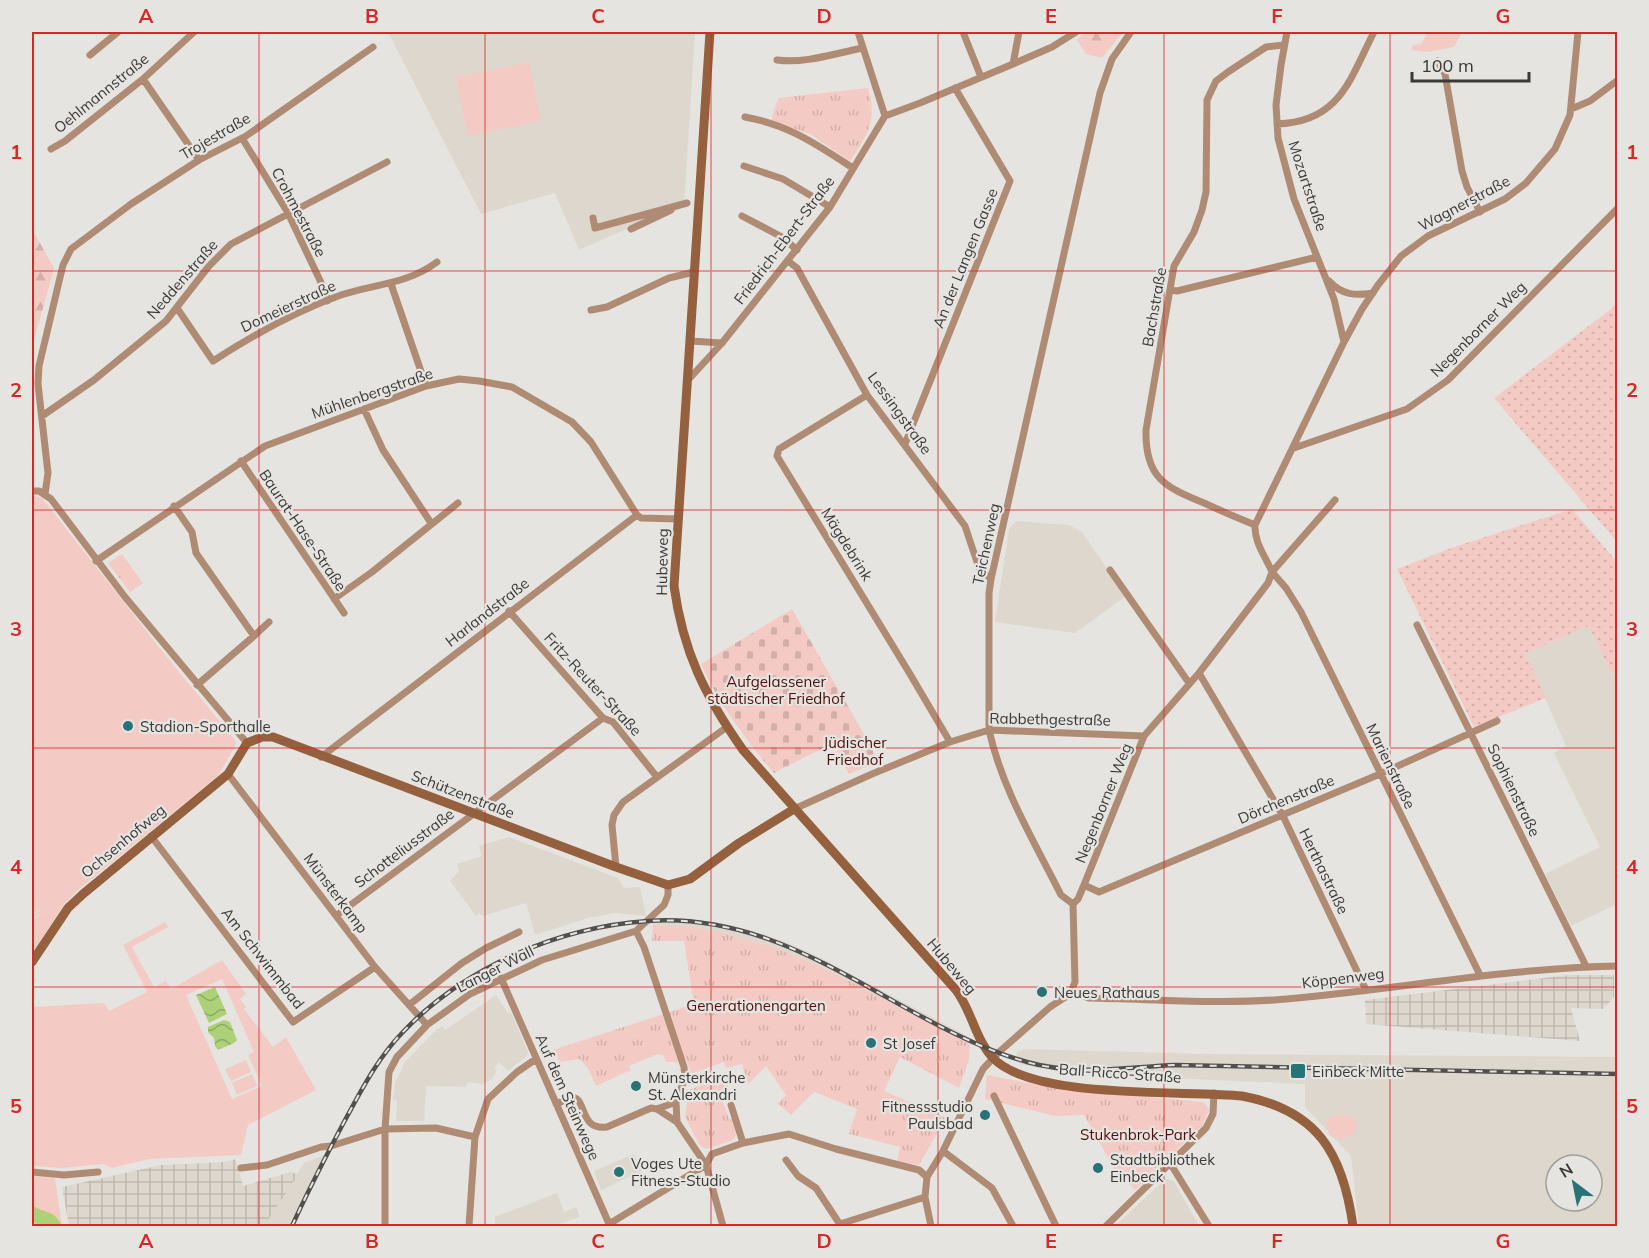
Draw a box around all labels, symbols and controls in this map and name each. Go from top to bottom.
text: A [139,3,154,28]
text: B [365,3,379,28]
text: C [591,3,605,28]
text: D [816,3,832,28]
text: E [1045,3,1057,28]
text: F [1271,3,1283,28]
text: G [1496,3,1510,28]
scale bar [1412,45,1529,83]
street label: Oehlmannstraße [50,49,152,137]
text: 100 m [1421,54,1474,77]
street label: Trojestraße [176,108,254,164]
street label: Mozartstraße [1284,138,1332,234]
text: 1 [10,139,22,164]
text: 1 [1626,139,1638,164]
street label: Crohmestraße [267,164,331,260]
street label: Wagnerstraße [1415,171,1513,235]
street label: Friedrich-Ebert-Straße [730,172,838,308]
street label: An der Langen Gasse [928,185,1002,331]
street label: Neddenstraße [142,235,222,323]
street label: Bachstraße [1138,266,1170,348]
street label: Domeierstraße [237,276,339,336]
street label: Negenborner Weg [1426,277,1530,381]
street label: Mühlenbergstraße [309,363,435,423]
street label: Lessingstraße [864,368,936,458]
text: 2 [10,377,22,402]
text: 2 [1626,377,1638,402]
street label: Baurat-Hase-Straße [255,466,351,594]
street label: Teichenweg [968,501,1004,587]
street label: Mägdebrink [817,504,877,584]
street label: Hubeweg [652,528,672,596]
street label: Harlandstraße [441,573,533,651]
text: 3 [10,616,22,641]
text: 3 [1626,616,1638,641]
street label: Fritz-Reuter-Straße [540,628,646,740]
park label: Aufgelassener städtischer Friedhof [707,672,846,708]
street label: Rabbethgestraße [989,708,1111,730]
place label: Stadion-Sporthalle [140,717,271,736]
marker: Stadion-Sporthalle [121,719,135,733]
street label: Marienstraße [1362,720,1420,812]
park label: Jüdischer Friedhof [823,733,887,769]
street label: Negenborner Weg [1070,740,1136,866]
street label: Sophienstraße [1483,740,1545,840]
street label: Schützenstraße [409,766,517,822]
street label: Dörchenstraße [1235,770,1337,828]
street label: Ochsenhofweg [77,800,169,882]
street label: Schotteliusstraße [350,804,458,892]
street label: Herthastraße [1295,825,1353,917]
street label: Münsterkamp [300,849,372,937]
text: 4 [10,854,22,879]
text: 4 [1626,854,1638,879]
street label: Am Schwimmbad [217,903,309,1013]
street label: Hubeweg [923,934,981,998]
street label: Langer Wall [453,941,537,997]
street label: Köppenweg [1301,964,1385,992]
place label: Neues Rathaus [1054,983,1160,1002]
marker: Neues Rathaus [1035,985,1049,999]
park label: Generationengarten [686,996,826,1015]
street label: Auf dem Steinwege [532,1031,604,1163]
place label: St Josef [883,1034,937,1053]
marker: St Josef [864,1036,878,1050]
street label: Ball-Ricco-Straße [1058,1059,1182,1087]
marker: Einbeck Mitte [1289,1062,1307,1080]
place label: Einbeck Mitte [1312,1062,1404,1081]
place label: Münsterkirche St. Alexandri [648,1068,745,1104]
marker: Münsterkirche St. Alexandri [629,1079,643,1093]
text: 5 [10,1093,22,1118]
text: 5 [1626,1093,1638,1118]
place label: Fitnessstudio Paulsbad [882,1097,973,1133]
marker: Fitnessstudio Paulsbad [978,1108,992,1122]
park label: Stukenbrok-Park [1080,1125,1196,1144]
place label: Stadtbibliothek Einbeck [1110,1150,1215,1186]
north arrow [1544,1153,1604,1213]
place label: Voges Ute Fitness-Studio [631,1154,731,1190]
text: N [1556,1159,1576,1182]
marker: Stadtbibliothek Einbeck [1091,1161,1105,1175]
marker: Voges Ute Fitness-Studio [612,1165,626,1179]
text: A [139,1228,154,1253]
text: B [365,1228,379,1253]
text: C [591,1228,605,1253]
text: D [816,1228,832,1253]
text: E [1045,1228,1057,1253]
text: F [1271,1228,1283,1253]
text: G [1496,1228,1510,1253]

